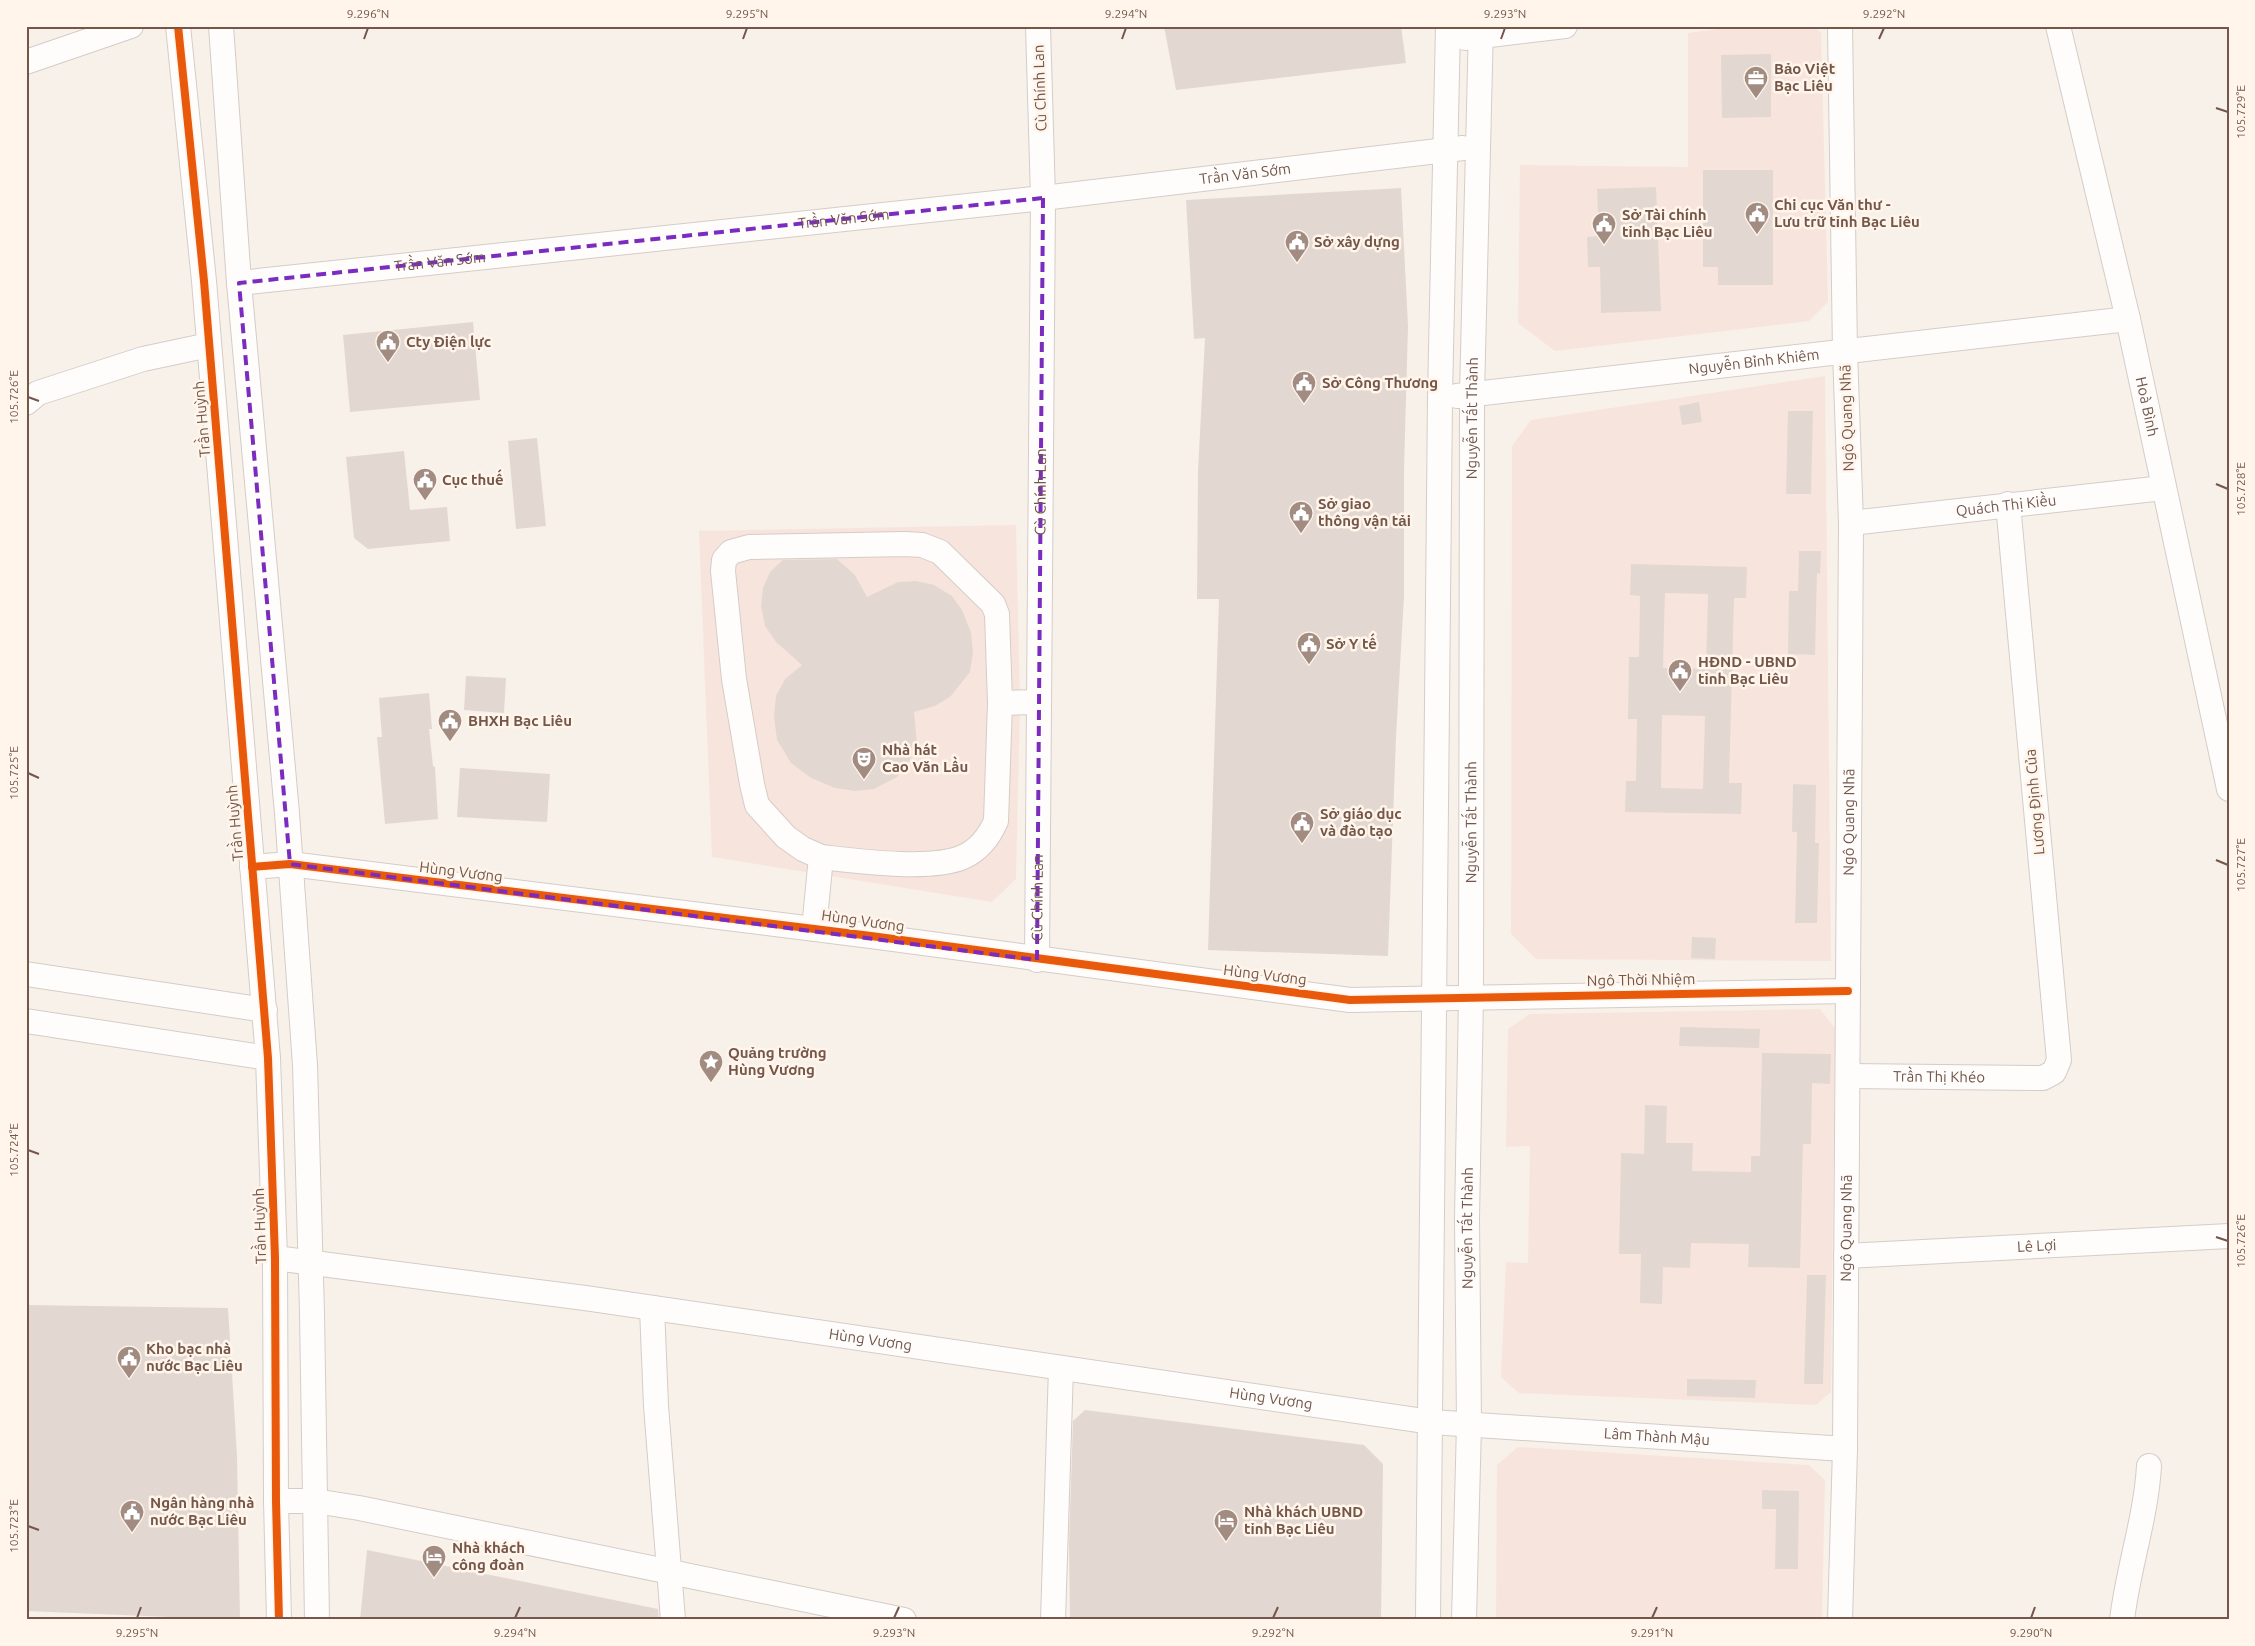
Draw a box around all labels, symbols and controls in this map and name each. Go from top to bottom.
text: 9.296°N [347,7,389,20]
text: 9.295°N [726,7,768,20]
text: 9.294°N [1105,7,1147,20]
text: 9.293°N [1484,7,1526,20]
text: 9.292°N [1863,7,1905,20]
street label: Cù Chính Lan [1029,44,1050,132]
place label: Bảo Việt Bạc Liêu [1774,60,1836,94]
office icon: Bảo Việt Bạc Liêu [1743,65,1769,99]
text: 105.729°E [2234,85,2247,139]
street label: Trần Văn Sớm [1198,160,1292,187]
place label: Chi cục Văn thư - Lưu trữ tỉnh Bạc Liêu [1774,196,1920,230]
public building icon: Chi cục Văn thư - Lưu trữ tỉnh Bạc Liêu [1744,201,1770,235]
street label: Trần Văn Sớm [797,205,890,232]
place label: Sở Tài chính tỉnh Bạc Liêu [1622,206,1713,240]
public building icon: Sở Tài chính tỉnh Bạc Liêu [1591,211,1617,245]
public building icon: Sở xây dựng [1284,229,1310,263]
place label: Sở xây dựng [1314,233,1400,250]
street label: Trần Văn Sớm [393,248,486,275]
public building icon: Cty Điện lực [375,329,401,363]
place label: Cty Điện lực [406,333,491,350]
street label: Nguyễn Bỉnh Khiêm [1688,345,1820,377]
street label: Nguyễn Tất Thành [1461,357,1481,479]
street label: Ngô Quang Nhã [1836,364,1857,472]
text: 105.726°E [7,370,20,424]
public building icon: Sở Công Thương [1291,370,1317,404]
place label: Sở Công Thương [1322,374,1438,391]
street label: Hoà Bình [2133,375,2162,438]
street label: Trần Huỳnh [188,380,213,458]
street label: Cù Chính Lan [1031,448,1049,536]
text: 105.728°E [2234,462,2247,516]
public building icon: Cục thuế [412,467,438,501]
place label: Cục thuế [442,469,504,488]
street label: Quách Thị Kiều [1955,490,2057,519]
place label: Sở giao thông vận tải [1318,495,1411,529]
public building icon: Sở giao thông vận tải [1288,500,1314,534]
public building icon: Sở Y tế [1296,631,1322,665]
place label: Sở Y tế [1326,633,1377,652]
place label: HĐND - UBND tỉnh Bạc Liêu [1698,653,1797,687]
public building icon: HĐND - UBND tỉnh Bạc Liêu [1667,658,1693,692]
public building icon: BHXH Bạc Liêu [437,708,463,742]
place label: BHXH Bạc Liêu [468,712,572,729]
place label: Nhà hát Cao Văn Lầu [882,741,968,775]
text: 105.725°E [7,746,20,800]
theatre icon: Nhà hát Cao Văn Lầu [851,746,877,780]
street label: Lương Định Của [2021,748,2048,856]
street label: Nguyễn Tất Thành [1461,761,1479,883]
street label: Ngô Quang Nhã [1840,768,1857,876]
street label: Trần Huỳnh [221,784,246,862]
place label: Sở giáo dục và đào tạo [1320,805,1402,839]
public building icon: Sở giáo dục và đào tạo [1289,810,1315,844]
text: 105.727°E [2234,838,2247,892]
street label: Cù Chính Lan [1028,854,1046,942]
street label: Hùng Vương [418,858,504,885]
street label: Hùng Vương [820,906,906,935]
street label: Hùng Vương [1222,961,1308,988]
street label: Ngô Thời Nhiệm [1587,970,1695,989]
place label: Quảng trường Hùng Vương [728,1044,827,1078]
place icon: Quảng trường Hùng Vương [698,1049,724,1083]
street label: Trần Thị Khéo [1893,1066,1985,1085]
text: 105.724°E [7,1123,20,1177]
street label: Nguyễn Tất Thành [1456,1167,1476,1289]
street label: Ngô Quang Nhã [1837,1174,1855,1282]
street label: Trần Huỳnh [248,1187,269,1265]
text: 105.726°E [2234,1214,2247,1268]
street label: Lê Lợi [2017,1236,2057,1255]
street label: Hùng Vương [828,1325,913,1354]
place label: Kho bạc nhà nước Bạc Liêu [146,1340,243,1374]
public building icon: Kho bạc nhà nước Bạc Liêu [116,1345,142,1379]
street label: Hùng Vương [1228,1384,1314,1413]
street label: Lâm Thành Mậu [1603,1424,1711,1448]
place label: Ngân hàng nhà nước Bạc Liêu [150,1494,254,1528]
text: 105.723°E [7,1499,20,1553]
public building icon: Ngân hàng nhà nước Bạc Liêu [119,1499,145,1533]
place label: Nhà khách UBND tỉnh Bạc Liêu [1244,1503,1363,1537]
hotel icon: Nhà khách UBND tỉnh Bạc Liêu [1213,1508,1239,1542]
place label: Nhà khách công đoàn [452,1539,525,1573]
hotel icon: Nhà khách công đoàn [421,1544,447,1578]
text: 9.295°N [116,1626,158,1639]
text: 9.294°N [494,1626,536,1639]
text: 9.293°N [873,1626,915,1639]
text: 9.292°N [1252,1626,1294,1639]
text: 9.291°N [1631,1626,1673,1639]
text: 9.290°N [2010,1626,2052,1639]

